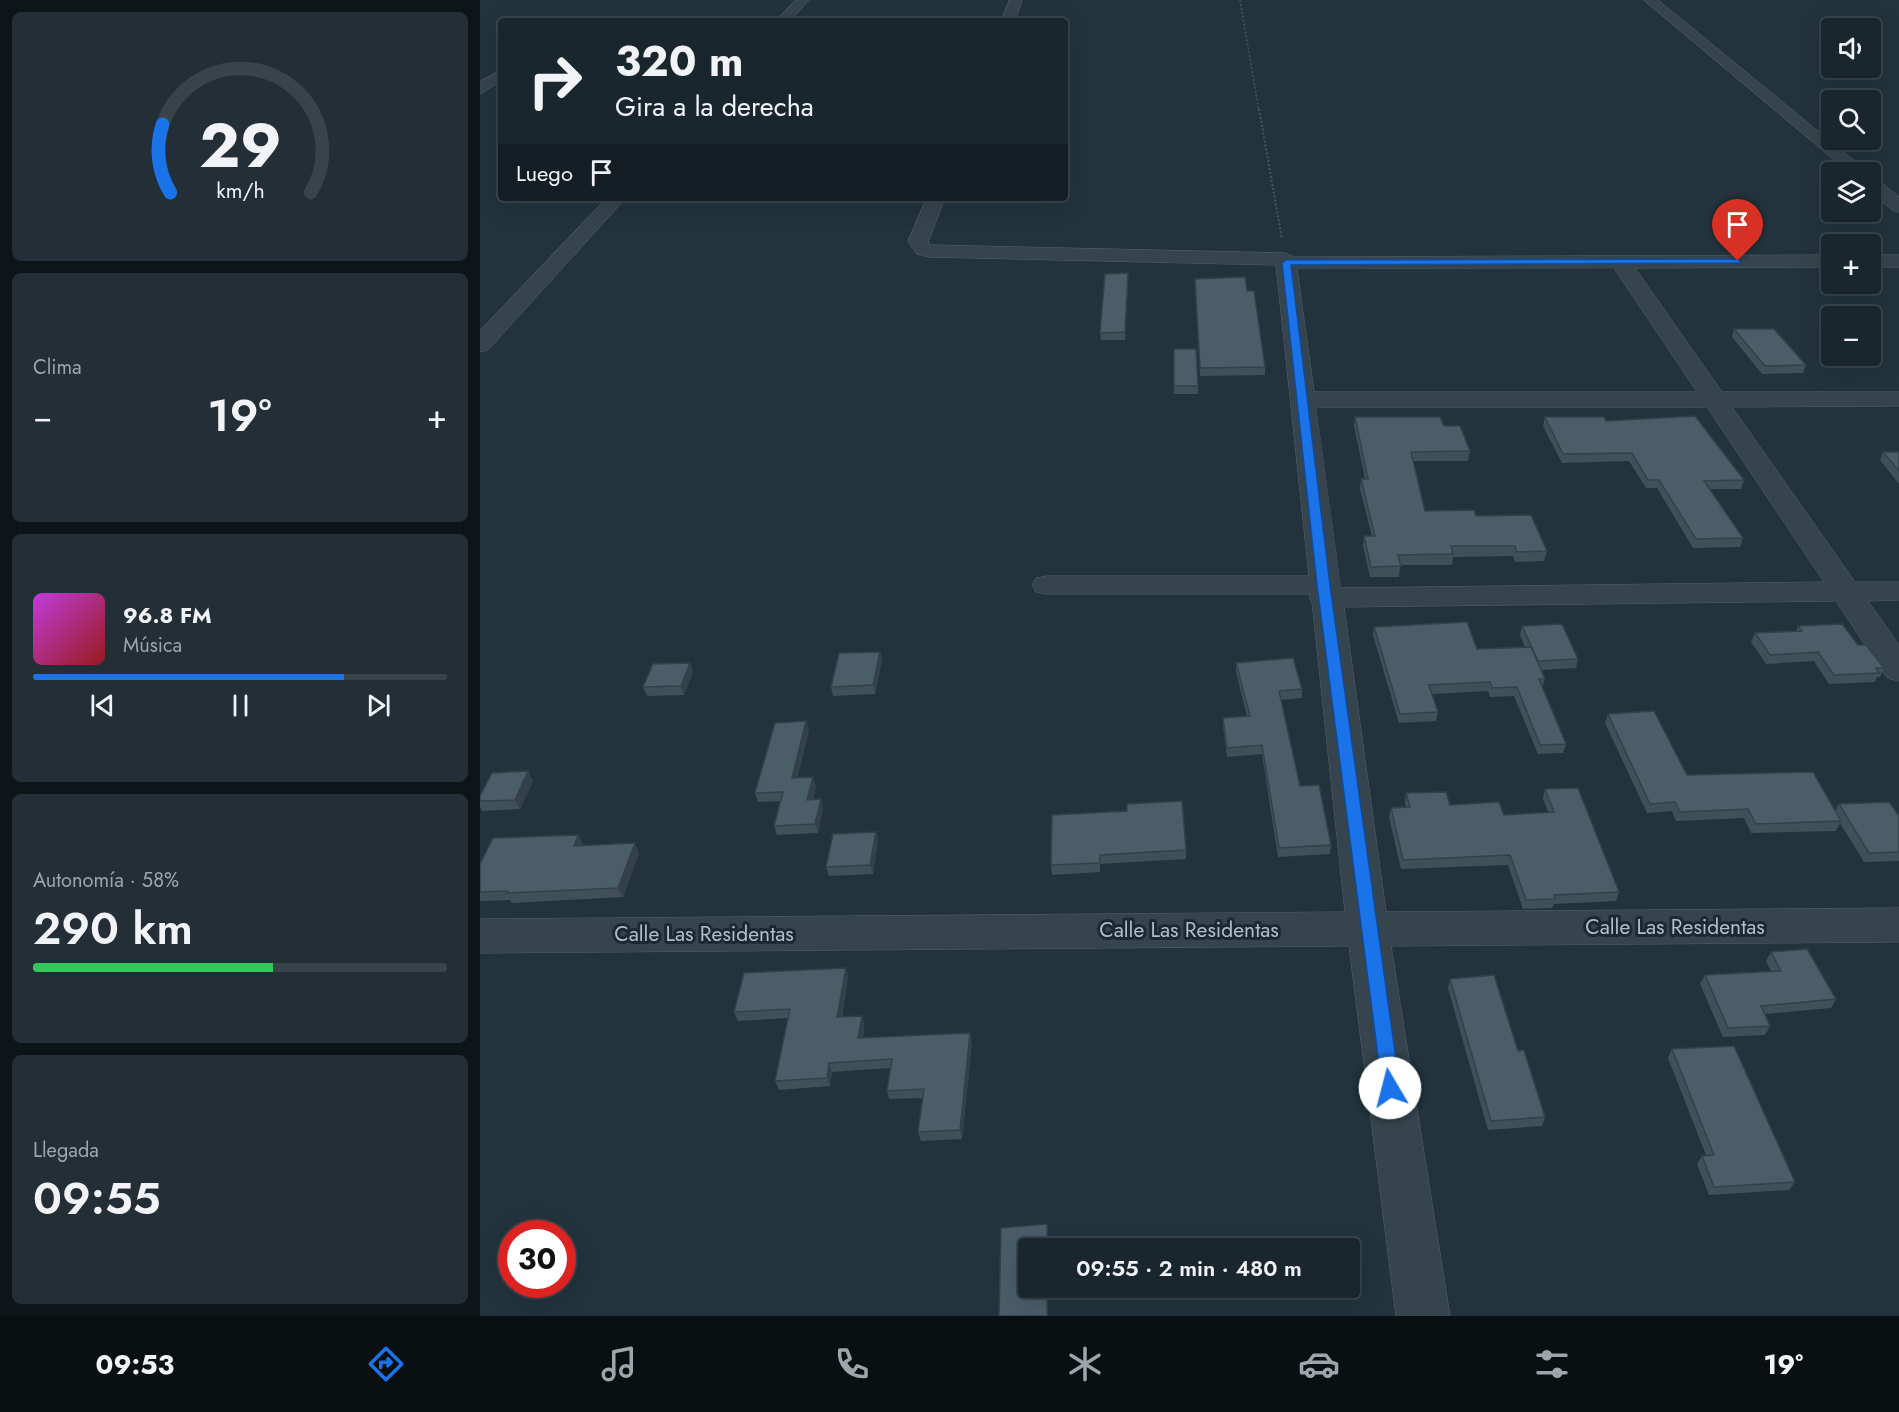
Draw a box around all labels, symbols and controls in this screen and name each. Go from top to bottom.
map controls [1821,18,1881,366]
button: sound [1821,18,1881,78]
text: 320 m [615,31,743,92]
icon: right [516,42,594,120]
text: Gira a la derecha [615,87,814,126]
button: search [1821,90,1881,150]
text: 29 [199,101,281,191]
icon: arrive [585,156,618,189]
text: Luego [516,157,573,189]
button: layers [1821,162,1881,222]
text: km/h [216,176,264,207]
pin [1712,199,1763,261]
icon: arrive [1721,208,1754,241]
button: + [1821,234,1881,294]
button: − [1821,306,1881,366]
text: Clima [33,353,82,382]
text: 19° [208,383,272,448]
text: − [33,393,52,440]
text: + [427,393,447,440]
text: 96.8 FM [123,599,212,631]
text: Música [123,631,182,660]
icon: previous [86,689,119,722]
icon: pause [224,689,257,722]
icon: next [362,689,395,722]
text: Autonomía · 58% [33,866,179,895]
text: 290 km [33,896,193,961]
street label: Calle Las Residentas [1585,912,1765,942]
street label: Calle Las Residentas [1099,915,1279,945]
street label: Calle Las Residentas [614,919,794,949]
position arrow [1358,1056,1422,1120]
text: Llegada [33,1136,99,1165]
text: 09:55 [33,1166,161,1231]
speed limit sign: 30 [498,1220,576,1298]
text: 09:55 · 2 min · 480 m [1076,1252,1302,1284]
icon: directions [365,1343,407,1385]
icon: music [598,1343,640,1385]
icon: phone [831,1343,873,1385]
icon: climate [1064,1343,1106,1385]
icon: car [1298,1343,1340,1385]
icon: filters [1531,1343,1573,1385]
text: 09:53 [96,1345,174,1384]
text: 19° [1764,1345,1803,1384]

